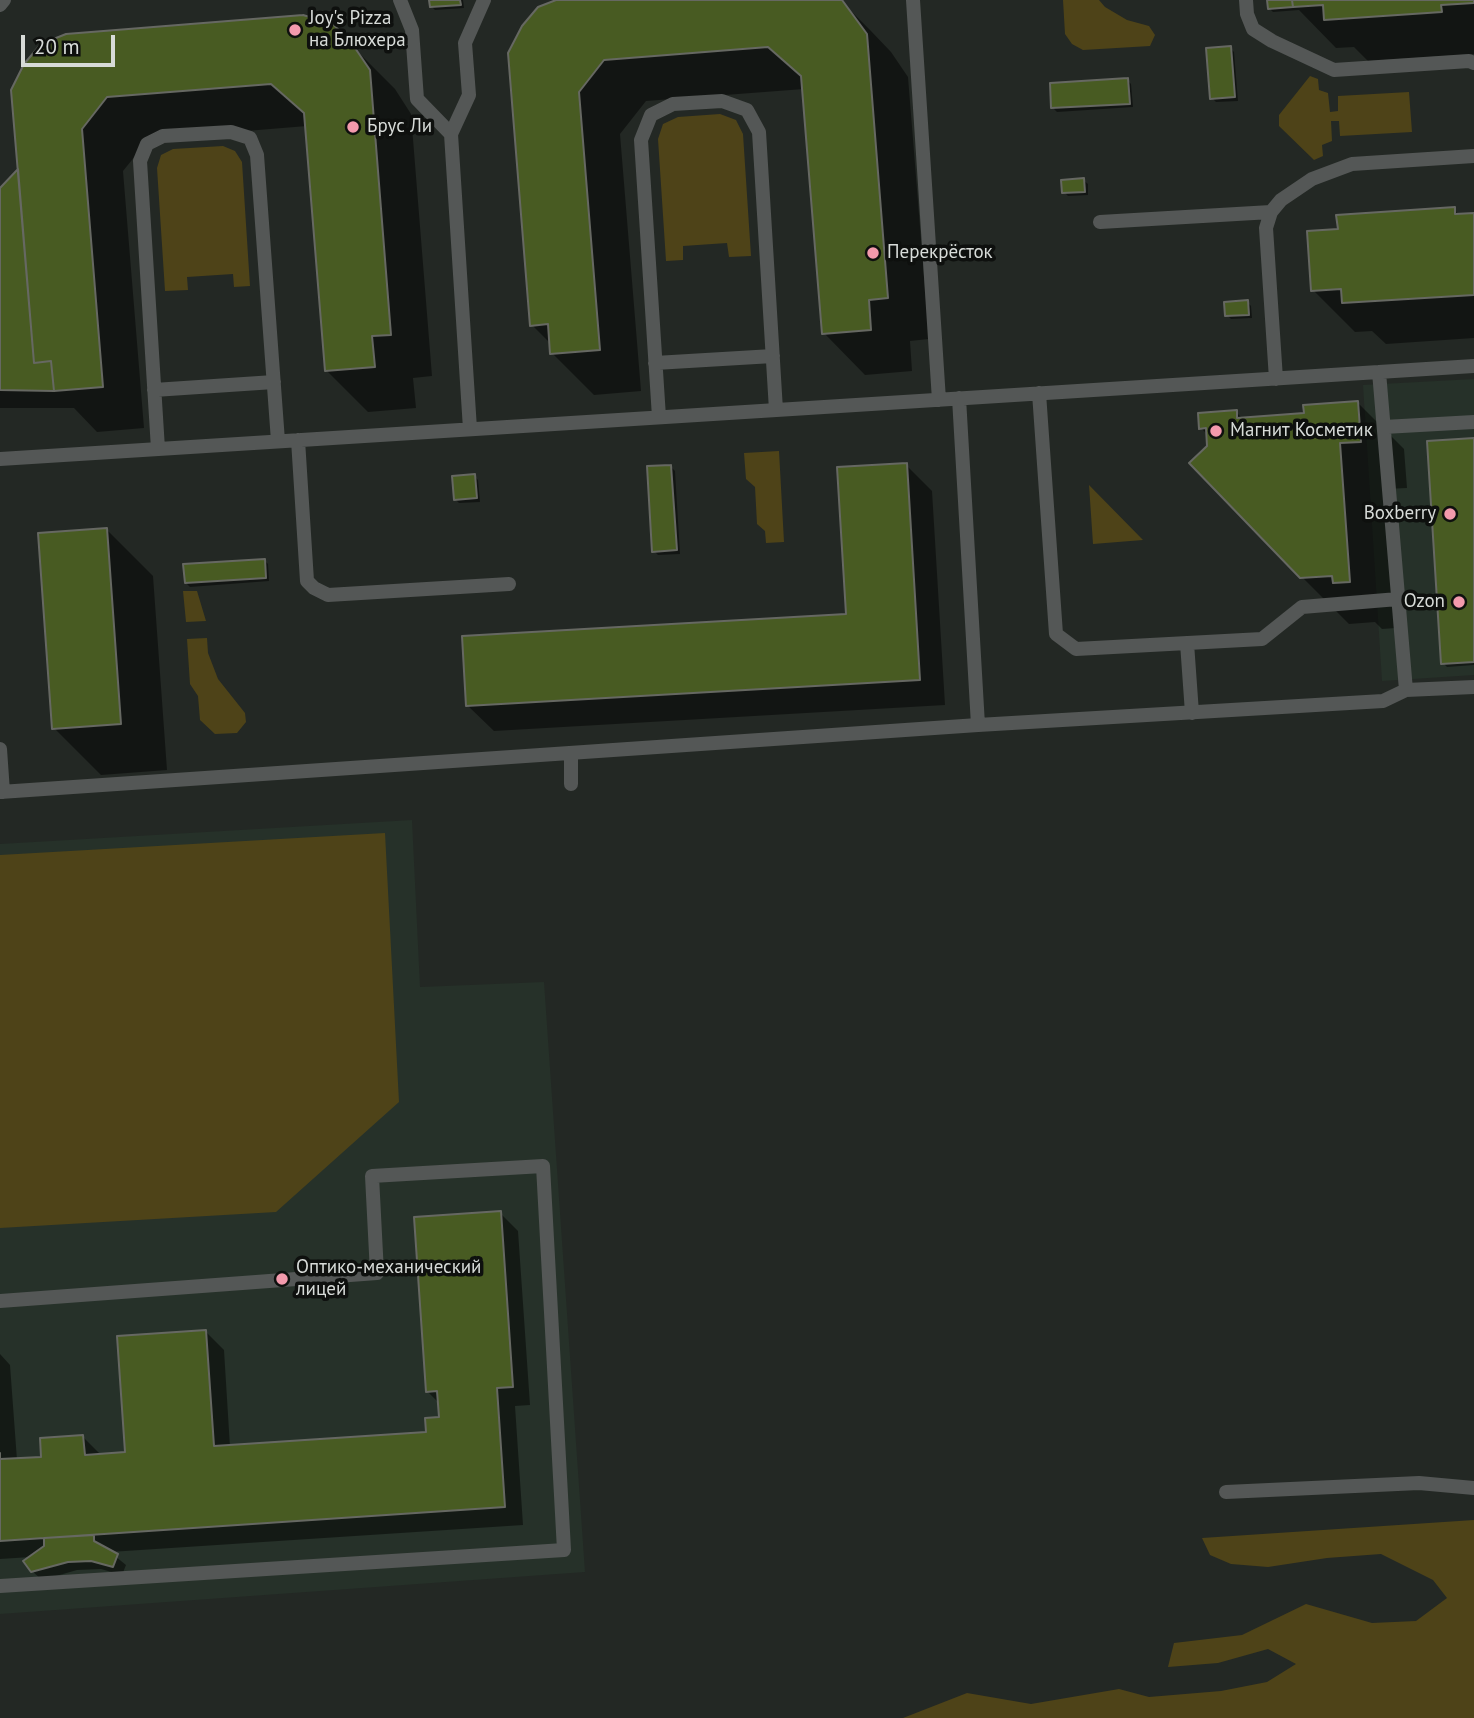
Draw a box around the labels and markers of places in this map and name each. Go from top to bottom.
place label: Joy's Pizza на Блюхера [309,8,406,52]
marker: Joy's Pizza на Блюхера [287,22,303,38]
place label: Брус Ли [367,116,432,138]
marker: Брус Ли [345,119,361,135]
place label: Перекрёсток [887,242,993,264]
marker: Перекрёсток [865,245,881,261]
place label: Магнит Косметик [1230,420,1373,442]
marker: Магнит Косметик [1208,423,1224,439]
place label: Boxberry [1364,503,1436,525]
marker: Boxberry [1442,506,1458,522]
place label: Ozon [1404,591,1445,613]
marker: Ozon [1451,594,1467,610]
place label: Оптико-механический лицей [296,1257,481,1301]
marker: Оптико-механический лицей [274,1271,290,1287]

